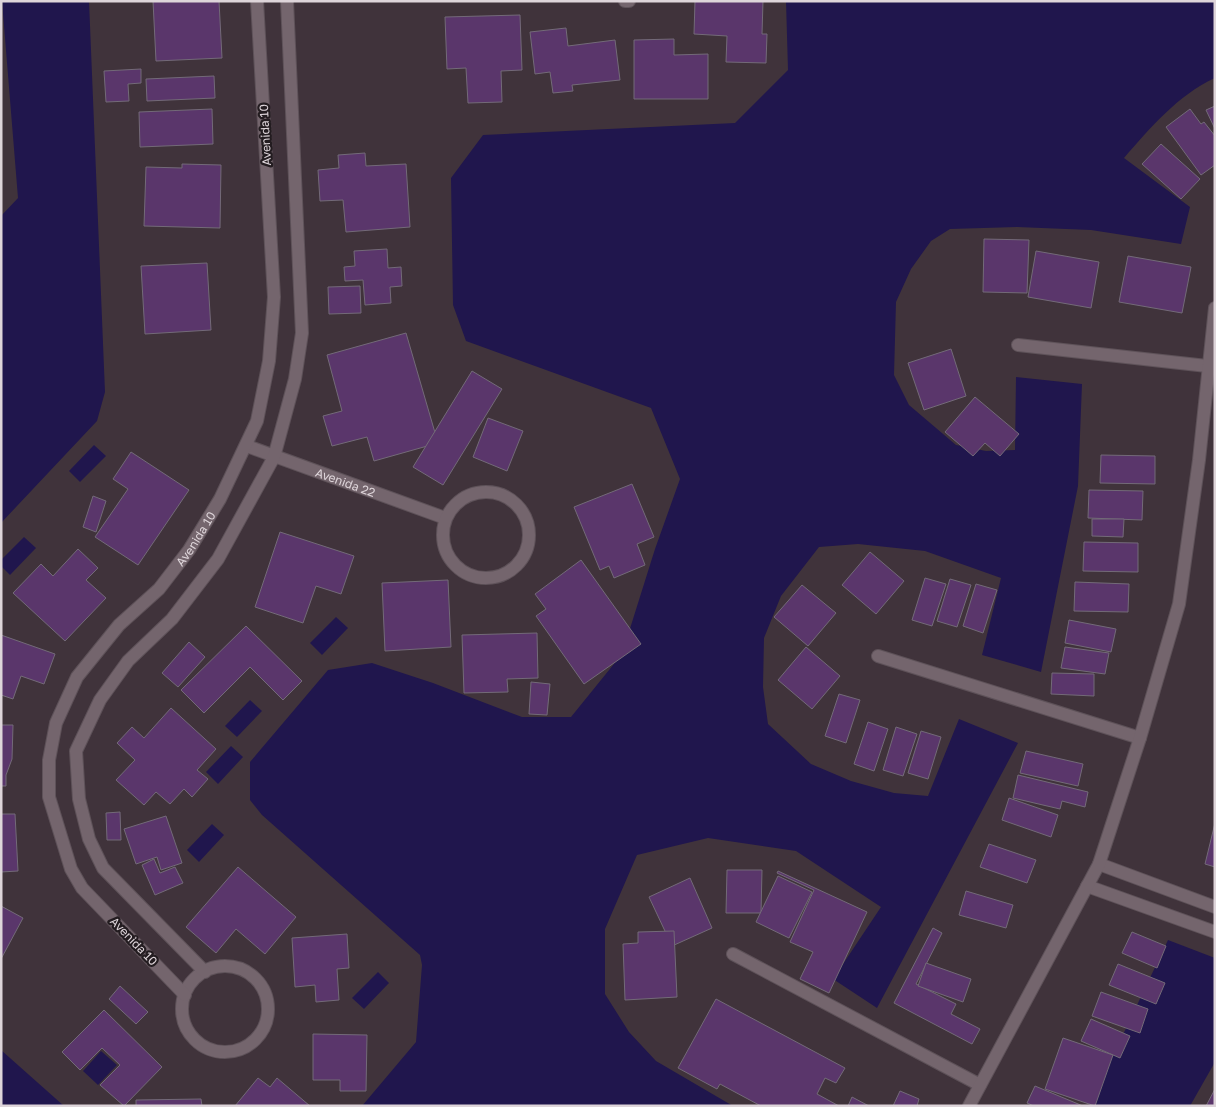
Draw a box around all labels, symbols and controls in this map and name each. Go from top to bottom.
street label: Avenida 10 [256,104,274,166]
street label: Avenida 22 [314,464,378,500]
street label: Avenida 10 [172,508,218,569]
street label: Avenida 10 [107,914,161,968]

